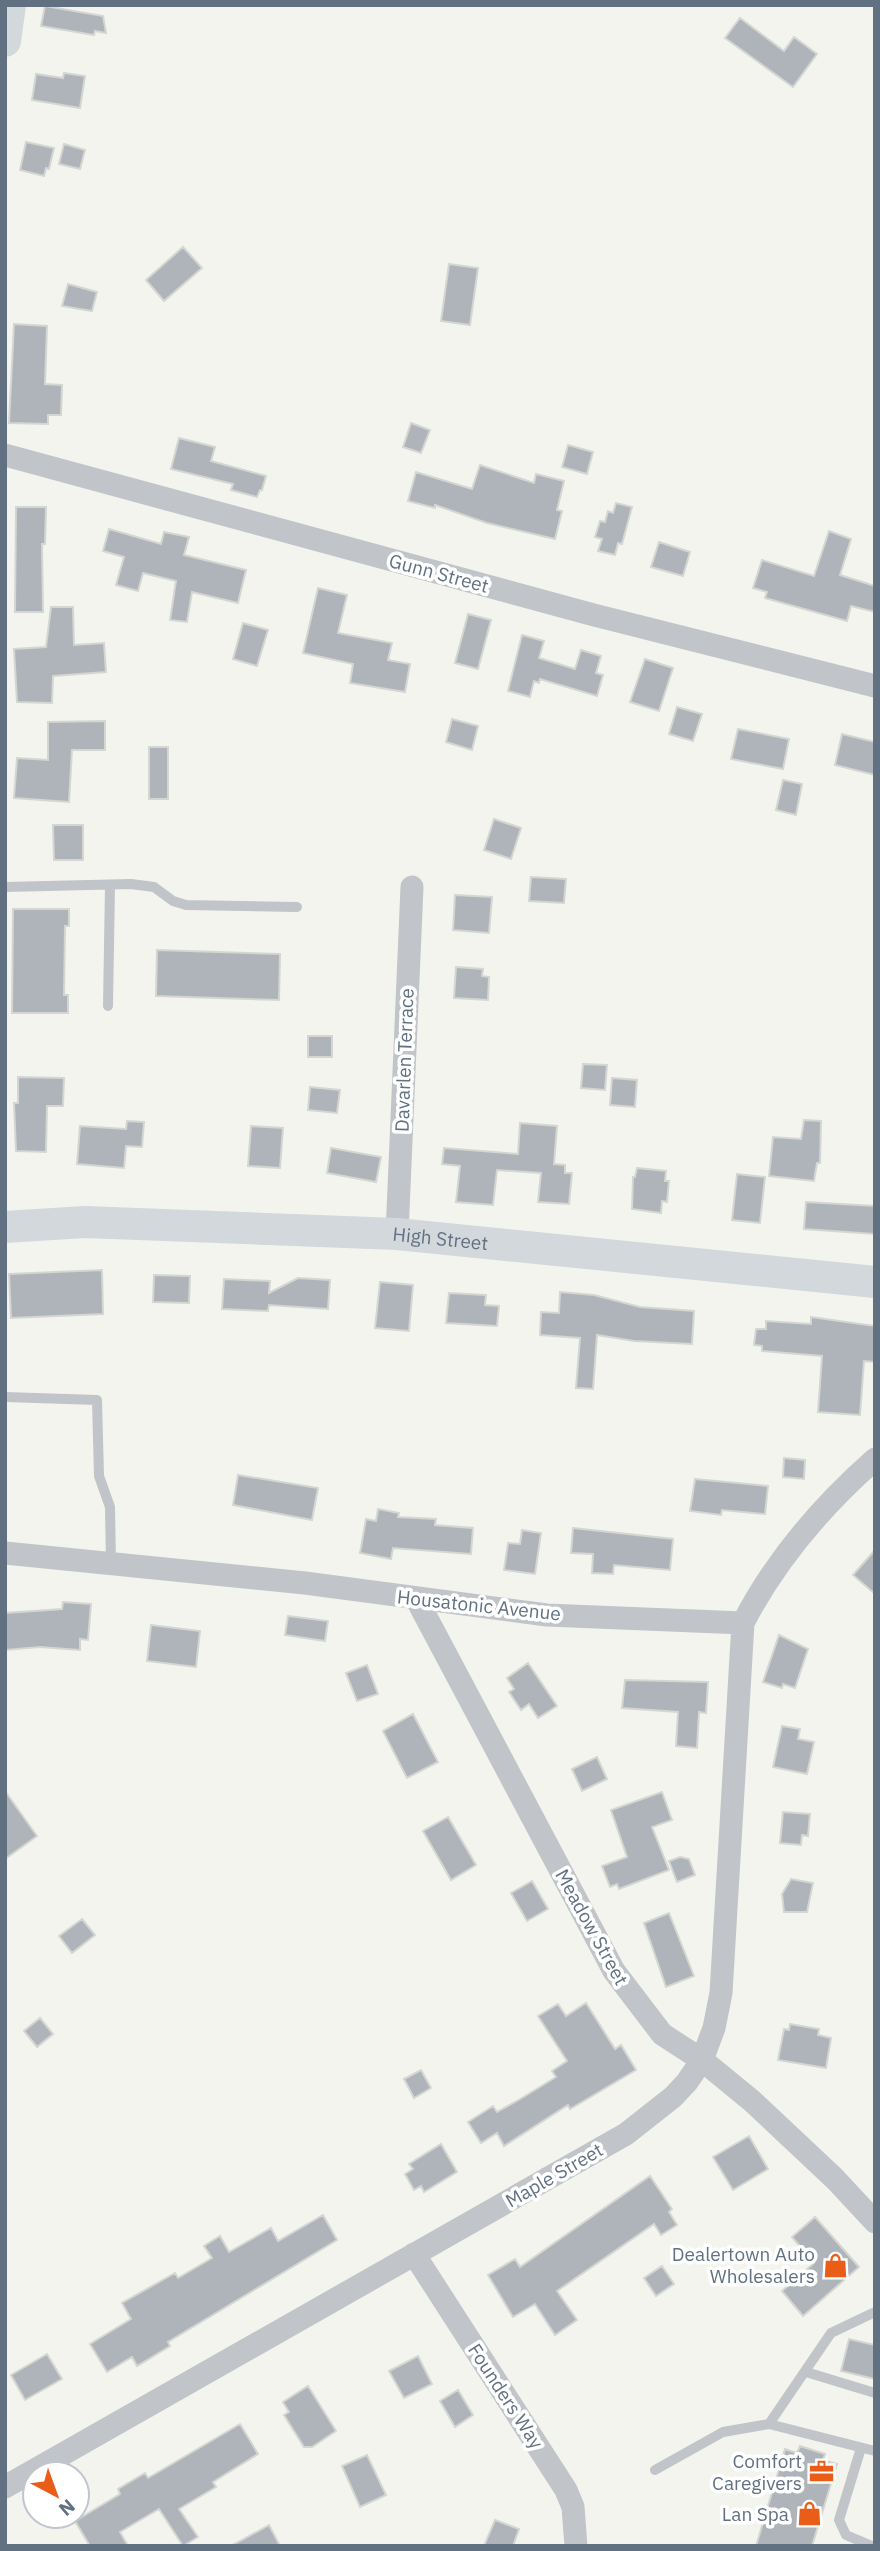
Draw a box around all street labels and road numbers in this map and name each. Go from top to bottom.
street label: Gunn Street [387,548,491,598]
street label: Davarlen Terrace [389,988,419,1132]
street label: High Street [392,1222,489,1255]
street label: Housatonic Avenue [396,1584,562,1626]
street label: Meadow Street [550,1865,634,1989]
street label: Maple Street [501,2137,607,2213]
street label: Founders Way [463,2339,549,2454]

